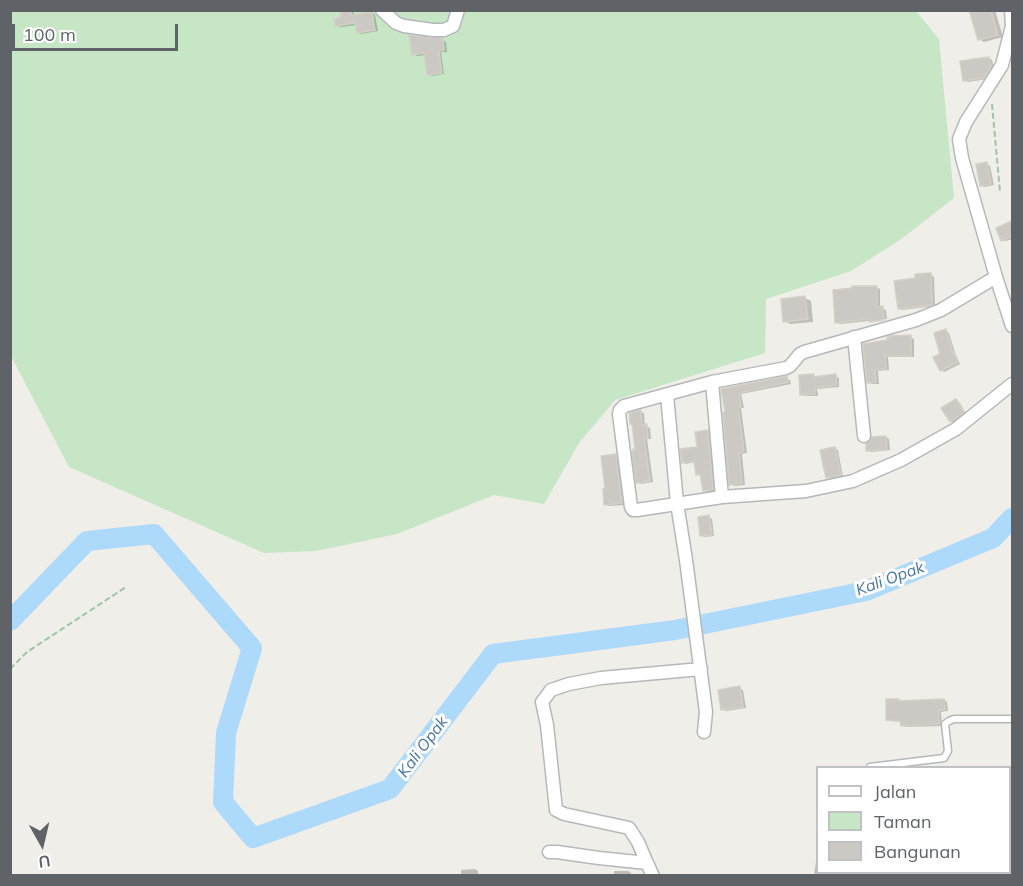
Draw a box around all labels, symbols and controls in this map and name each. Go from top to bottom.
scale bar [15,12,182,50]
text: 100 m [23,23,76,46]
water label: Kali Opak [853,558,927,600]
water label: Kali Opak [394,713,452,781]
legend [816,766,1011,874]
text: Jalan [874,780,916,803]
text: Taman [874,810,931,833]
north arrow [12,814,72,874]
text: Bangunan [874,840,961,863]
text: U [37,851,52,873]

